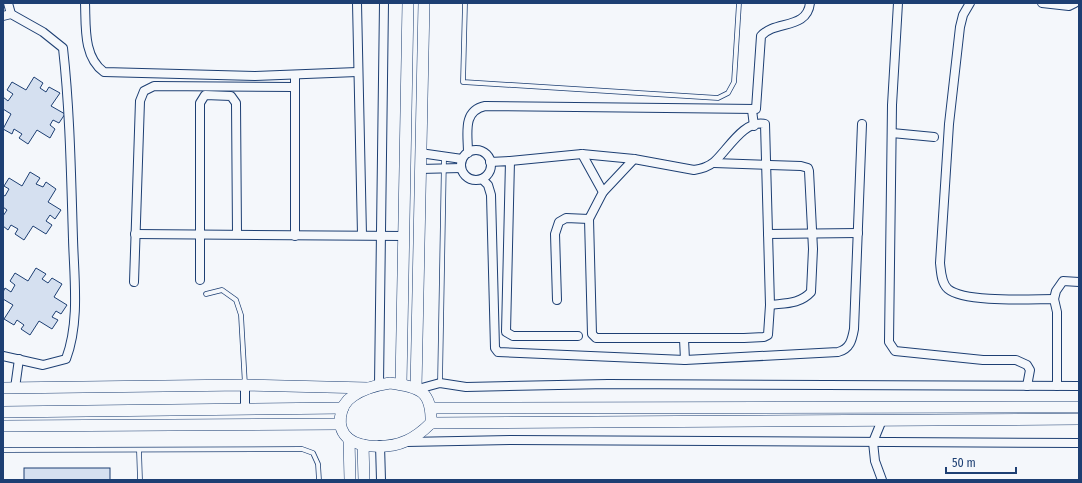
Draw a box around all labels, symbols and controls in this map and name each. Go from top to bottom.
scale bar [946,449,1016,475]
text: 50 m [952,456,976,470]

